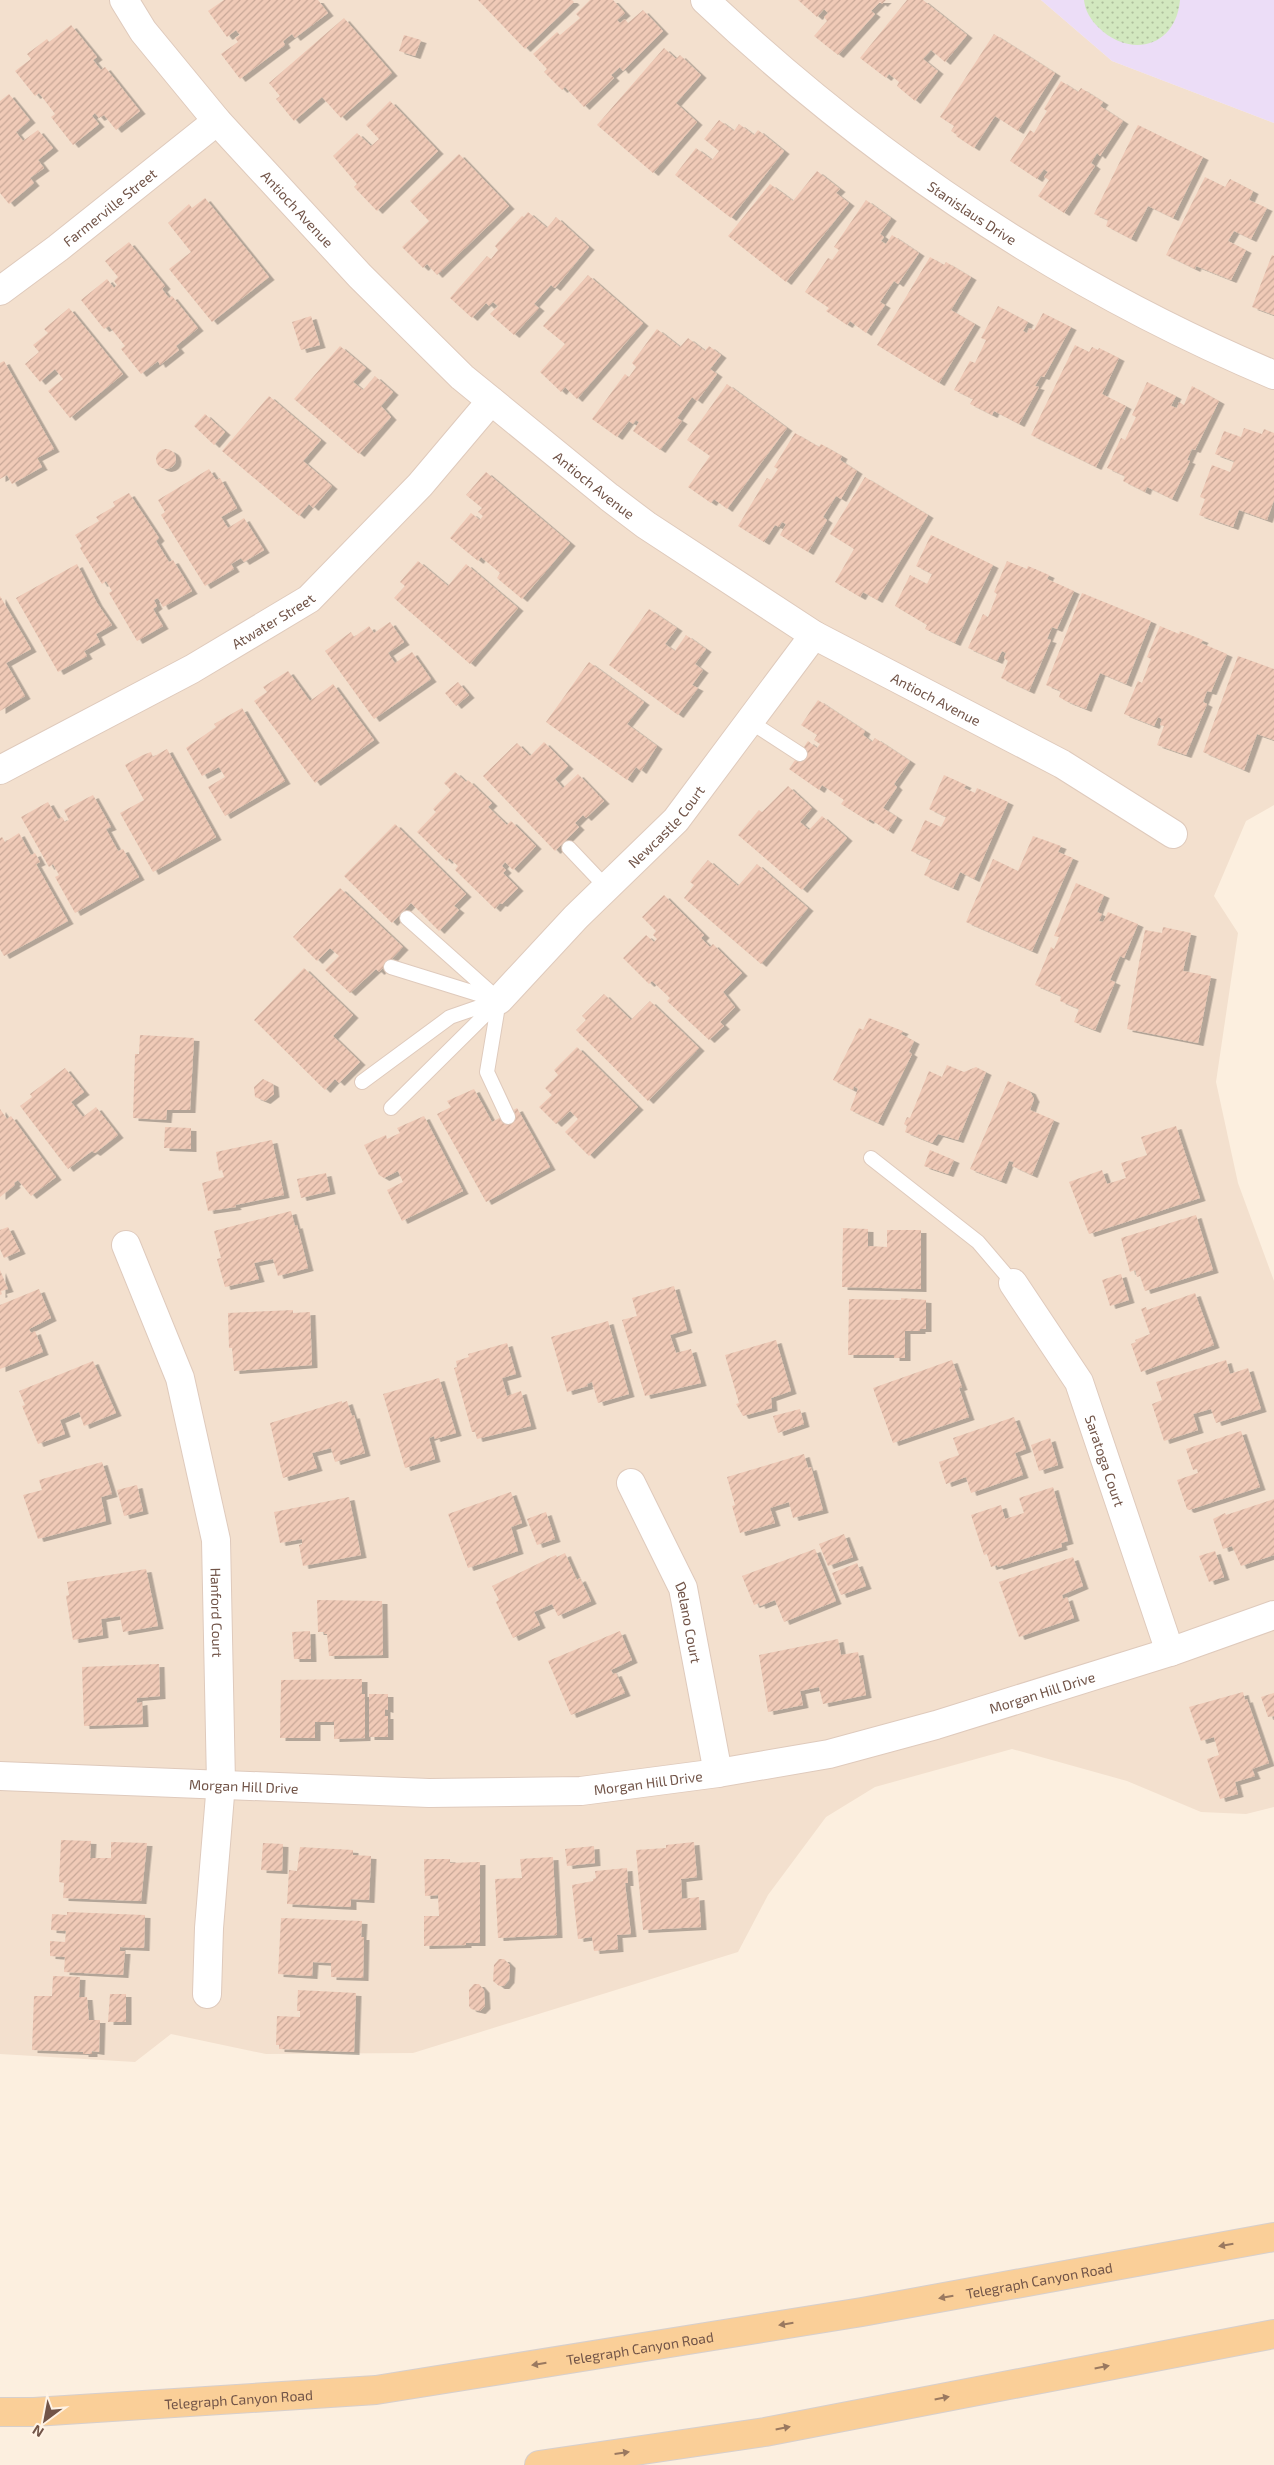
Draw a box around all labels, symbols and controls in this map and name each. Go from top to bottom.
street label: Farmerville Street [59,164,160,249]
street label: Antioch Avenue [258,167,337,250]
street label: Stanislaus Drive [925,177,1020,248]
street label: Antioch Avenue [551,447,638,522]
street label: Atwater Street [228,590,318,652]
street label: Antioch Avenue [889,668,984,729]
street label: Newcastle Court [624,782,707,871]
street label: Saratoga Court [1082,1413,1129,1509]
street label: Hanford Court [208,1567,227,1658]
street label: Delano Court [672,1578,706,1664]
street label: Morgan Hill Drive [987,1667,1097,1716]
street label: Morgan Hill Drive [593,1767,704,1798]
street label: Morgan Hill Drive [189,1775,299,1796]
one-way arrow [1218,2242,1234,2250]
street label: Telegraph Canyon Road [964,2258,1114,2301]
one-way arrow [937,2293,953,2301]
one-way arrow [777,2321,793,2329]
street label: Telegraph Canyon Road [565,2327,715,2368]
one-way arrow [530,2360,546,2368]
one-way arrow [1094,2363,1109,2371]
street label: Telegraph Canyon Road [164,2386,313,2412]
one-way arrow [935,2393,951,2401]
north arrow [20,2395,70,2445]
text: N [29,2422,47,2441]
one-way arrow [775,2424,791,2432]
one-way arrow [614,2448,630,2456]

